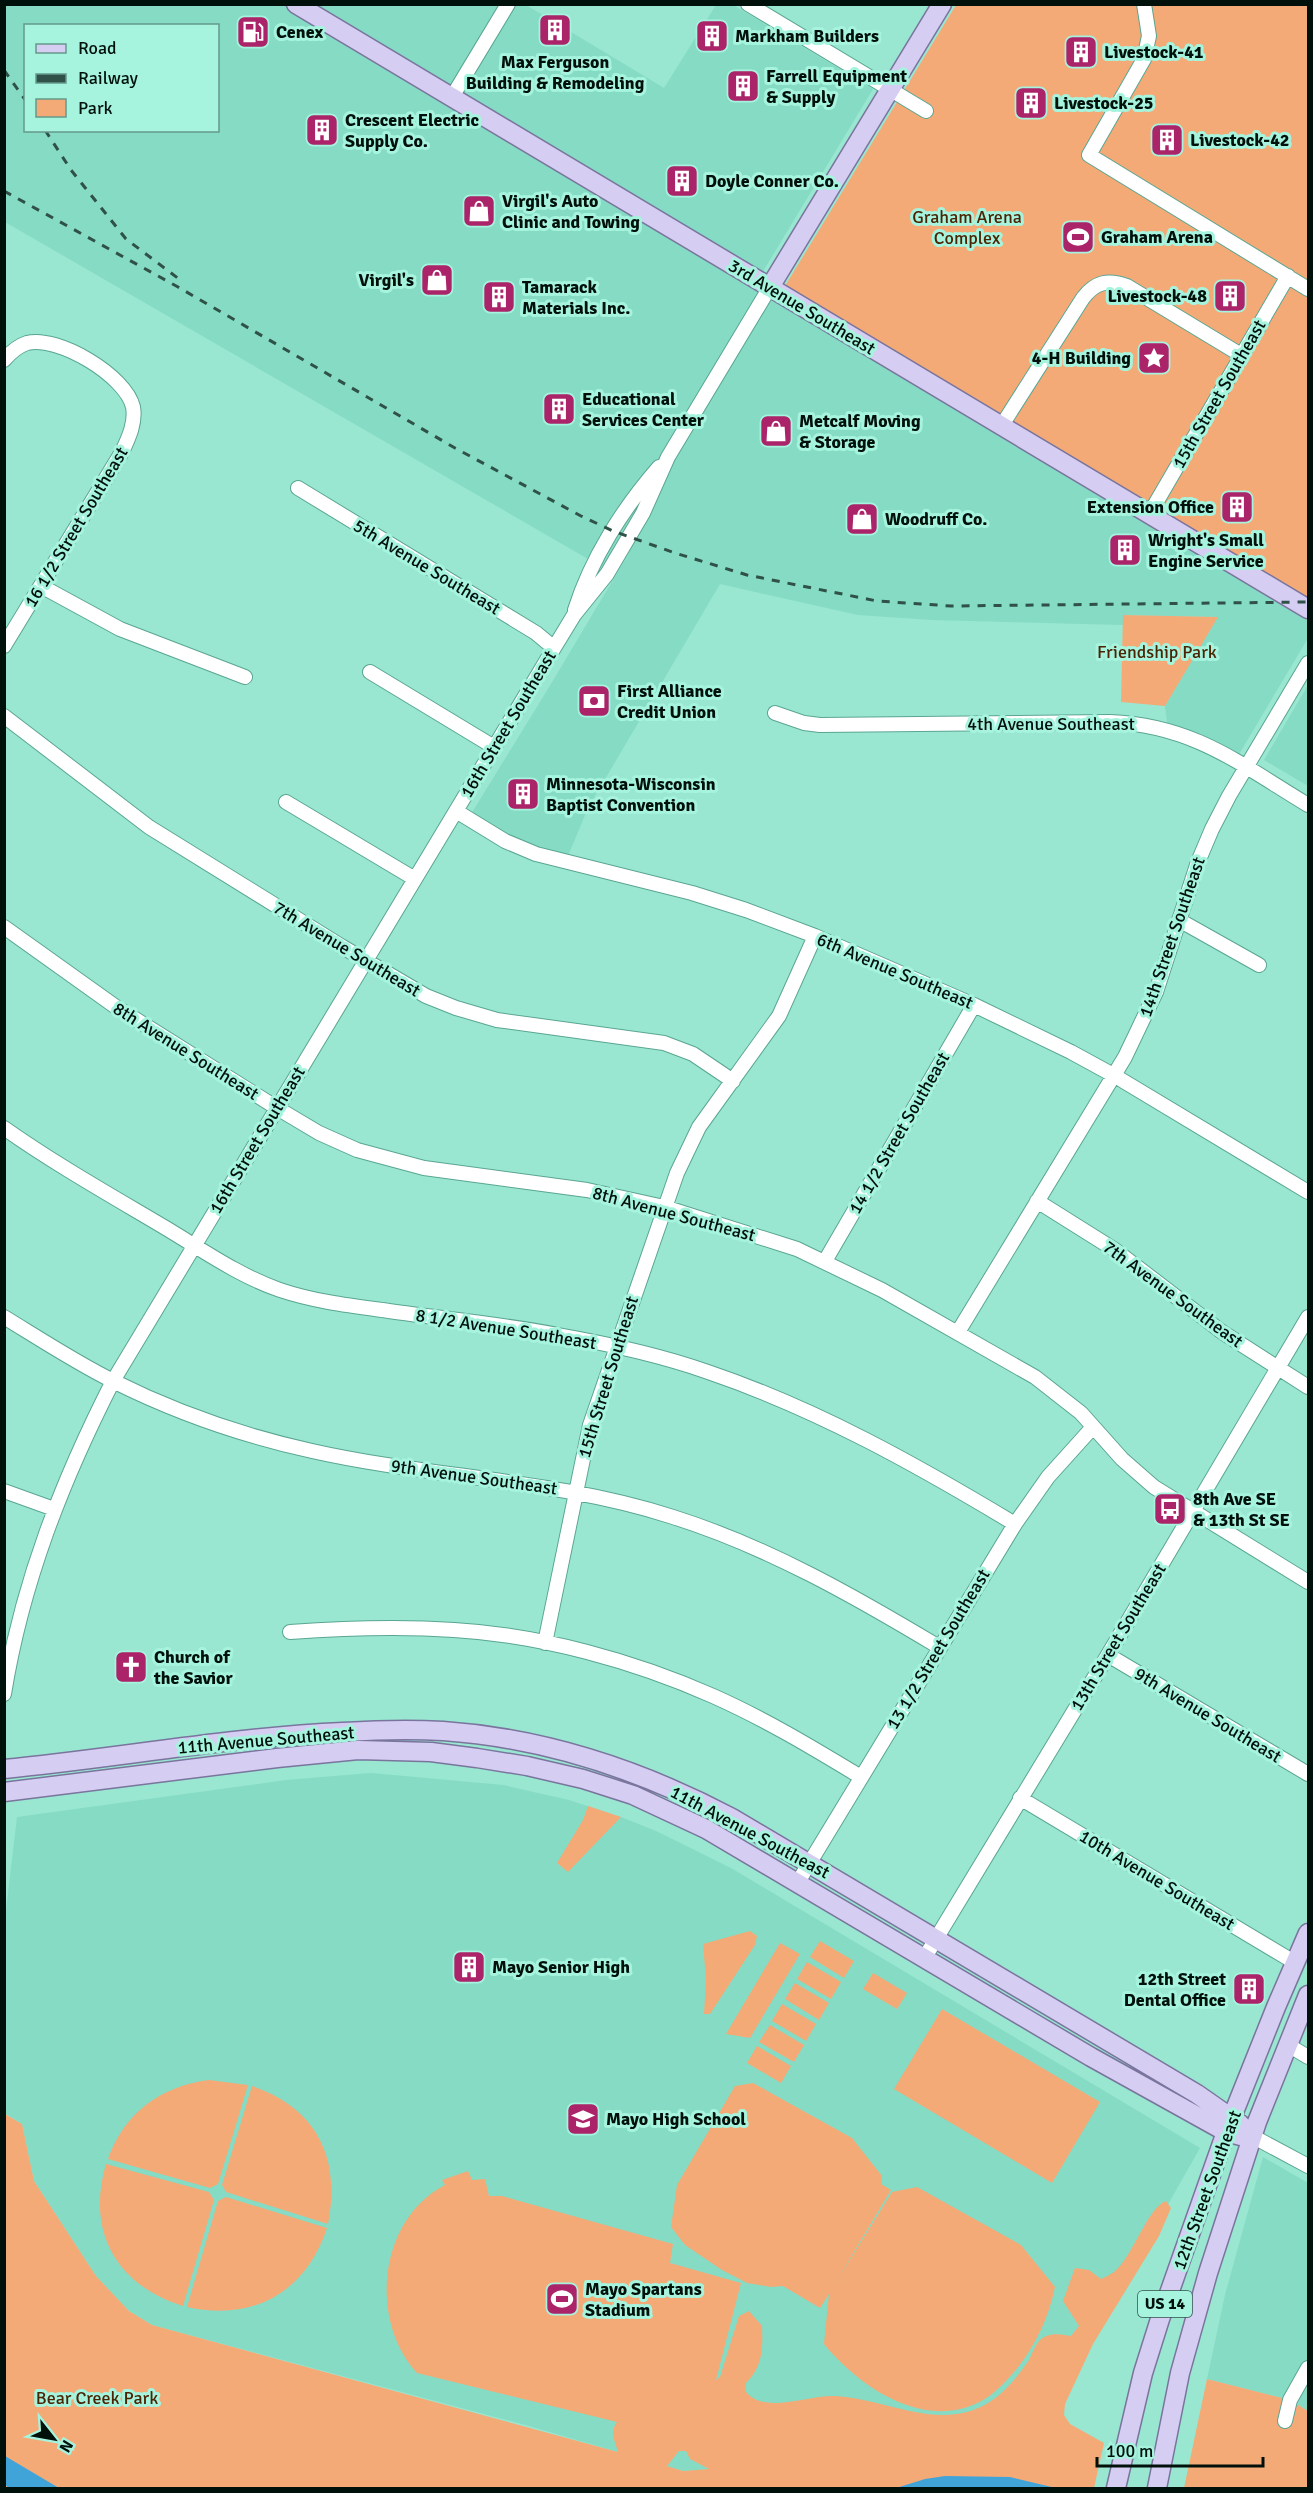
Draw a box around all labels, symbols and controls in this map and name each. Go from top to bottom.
building icon: Max Ferguson Building & Remodeling [537,12,573,48]
fuel station icon: Cenex [235,14,271,50]
building icon: Markham Builders [694,18,730,54]
place label: Cenex [276,21,324,43]
legend [24,24,219,132]
place label: Markham Builders [735,25,879,47]
building icon: Livestock-41 [1063,34,1099,70]
text: Road [78,37,117,59]
place label: Livestock-41 [1104,41,1204,63]
place label: Max Ferguson Building & Remodeling [466,51,645,94]
place label: Farrell Equipment & Supply [766,65,907,108]
text: Railway [78,67,139,89]
building icon: Farrell Equipment & Supply [725,68,761,104]
building icon: Livestock-25 [1013,85,1049,121]
place label: Livestock-25 [1054,92,1154,114]
text: Park [78,97,113,119]
place label: Crescent Electric Supply Co. [345,109,480,152]
building icon: Crescent Electric Supply Co. [304,112,340,148]
building icon: Livestock-42 [1149,122,1185,158]
place label: Livestock-42 [1190,129,1290,151]
building icon: Doyle Conner Co. [664,163,700,199]
place label: Doyle Conner Co. [705,170,839,192]
place label: Virgil's Auto Clinic and Towing [502,190,640,233]
shop icon: Virgil's Auto Clinic and Towing [461,193,497,229]
park label: Graham Arena Complex [912,206,1022,249]
sports icon: Graham Arena [1060,219,1096,255]
place label: Graham Arena [1101,226,1213,248]
street label: 3rd Avenue Southeast [725,254,879,360]
shop icon: Virgil's [419,262,455,298]
place label: Virgil's [359,269,414,291]
place label: Tamarack Materials Inc. [522,276,631,319]
building icon: Livestock-48 [1212,278,1248,314]
building icon: Tamarack Materials Inc. [481,279,517,315]
place label: Livestock-48 [1107,285,1207,307]
street label: 15th Street Southeast [1167,316,1271,472]
place icon: 4-H Building [1136,340,1172,376]
place label: 4-H Building [1032,347,1131,369]
place label: Educational Services Center [582,388,705,431]
building icon: Educational Services Center [541,391,577,427]
place label: Metcalf Moving & Storage [799,410,921,453]
shop icon: Metcalf Moving & Storage [758,413,794,449]
street label: 16 1/2 Street Southeast [19,443,133,611]
building icon: Extension Office [1219,489,1255,525]
place label: Extension Office [1087,496,1214,518]
shop icon: Woodruff Co. [844,501,880,537]
place label: Woodruff Co. [885,508,987,530]
street label: 5th Avenue Southeast [349,514,505,620]
place label: Wright's Small Engine Service [1148,529,1264,572]
building icon: Wright's Small Engine Service [1107,532,1143,568]
park label: Friendship Park [1097,641,1217,663]
street label: 16th Street Southeast [455,646,561,802]
place label: First Alliance Credit Union [617,680,722,723]
bank icon: First Alliance Credit Union [576,683,612,719]
street label: 4th Avenue Southeast [967,713,1135,735]
place label: Minnesota-Wisconsin Baptist Convention [546,773,716,816]
building icon: Minnesota-Wisconsin Baptist Convention [505,776,541,812]
street label: 14th Street Southeast [1134,854,1210,1020]
street label: 7th Avenue Southeast [269,896,425,1002]
street label: 6th Avenue Southeast [814,928,976,1014]
street label: 8th Avenue Southeast [109,997,263,1105]
street label: 14 1/2 Street Southeast [844,1048,954,1218]
street label: 16th Street Southeast [204,1062,310,1218]
street label: 8th Avenue Southeast [590,1182,758,1246]
street label: 7th Avenue Southeast [1099,1236,1247,1352]
street label: 15th Street Southeast [573,1293,643,1461]
street label: 8 1/2 Avenue Southeast [414,1304,598,1354]
street label: 9th Avenue Southeast [389,1454,559,1500]
place label: 8th Ave SE & 13th St SE [1193,1488,1290,1531]
bus stop icon: 8th Ave SE & 13th St SE [1152,1491,1188,1527]
street label: 13th Street Southeast [1065,1559,1171,1715]
street label: 13 1/2 Street Southeast [881,1565,995,1733]
place label: Church of the Savior [153,1646,233,1689]
church icon: Church of the Savior [113,1649,149,1685]
street label: 9th Avenue Southeast [1130,1662,1286,1768]
street label: 11th Avenue Southeast [177,1721,355,1759]
street label: 11th Avenue Southeast [667,1781,833,1883]
street label: 10th Avenue Southeast [1075,1825,1239,1935]
building icon: Mayo Senior High [451,1949,487,1985]
place label: Mayo Senior High [492,1956,630,1978]
place label: 12th Street Dental Office [1124,1968,1226,2011]
building icon: 12th Street Dental Office [1231,1971,1267,2007]
school or university icon: Mayo High School [565,2101,601,2137]
street label: 12th Street Southeast [1168,2107,1246,2273]
place label: Mayo High School [606,2108,746,2130]
place label: Mayo Spartans Stadium [585,2278,702,2321]
sports icon: Mayo Spartans Stadium [544,2281,580,2317]
road number: US 14 [1138,2291,1192,2317]
park label: Bear Creek Park [36,2387,158,2409]
north arrow [24,2409,84,2469]
scale bar [1097,2430,1264,2468]
text: N [55,2436,77,2456]
text: 100 m [1106,2440,1153,2462]

